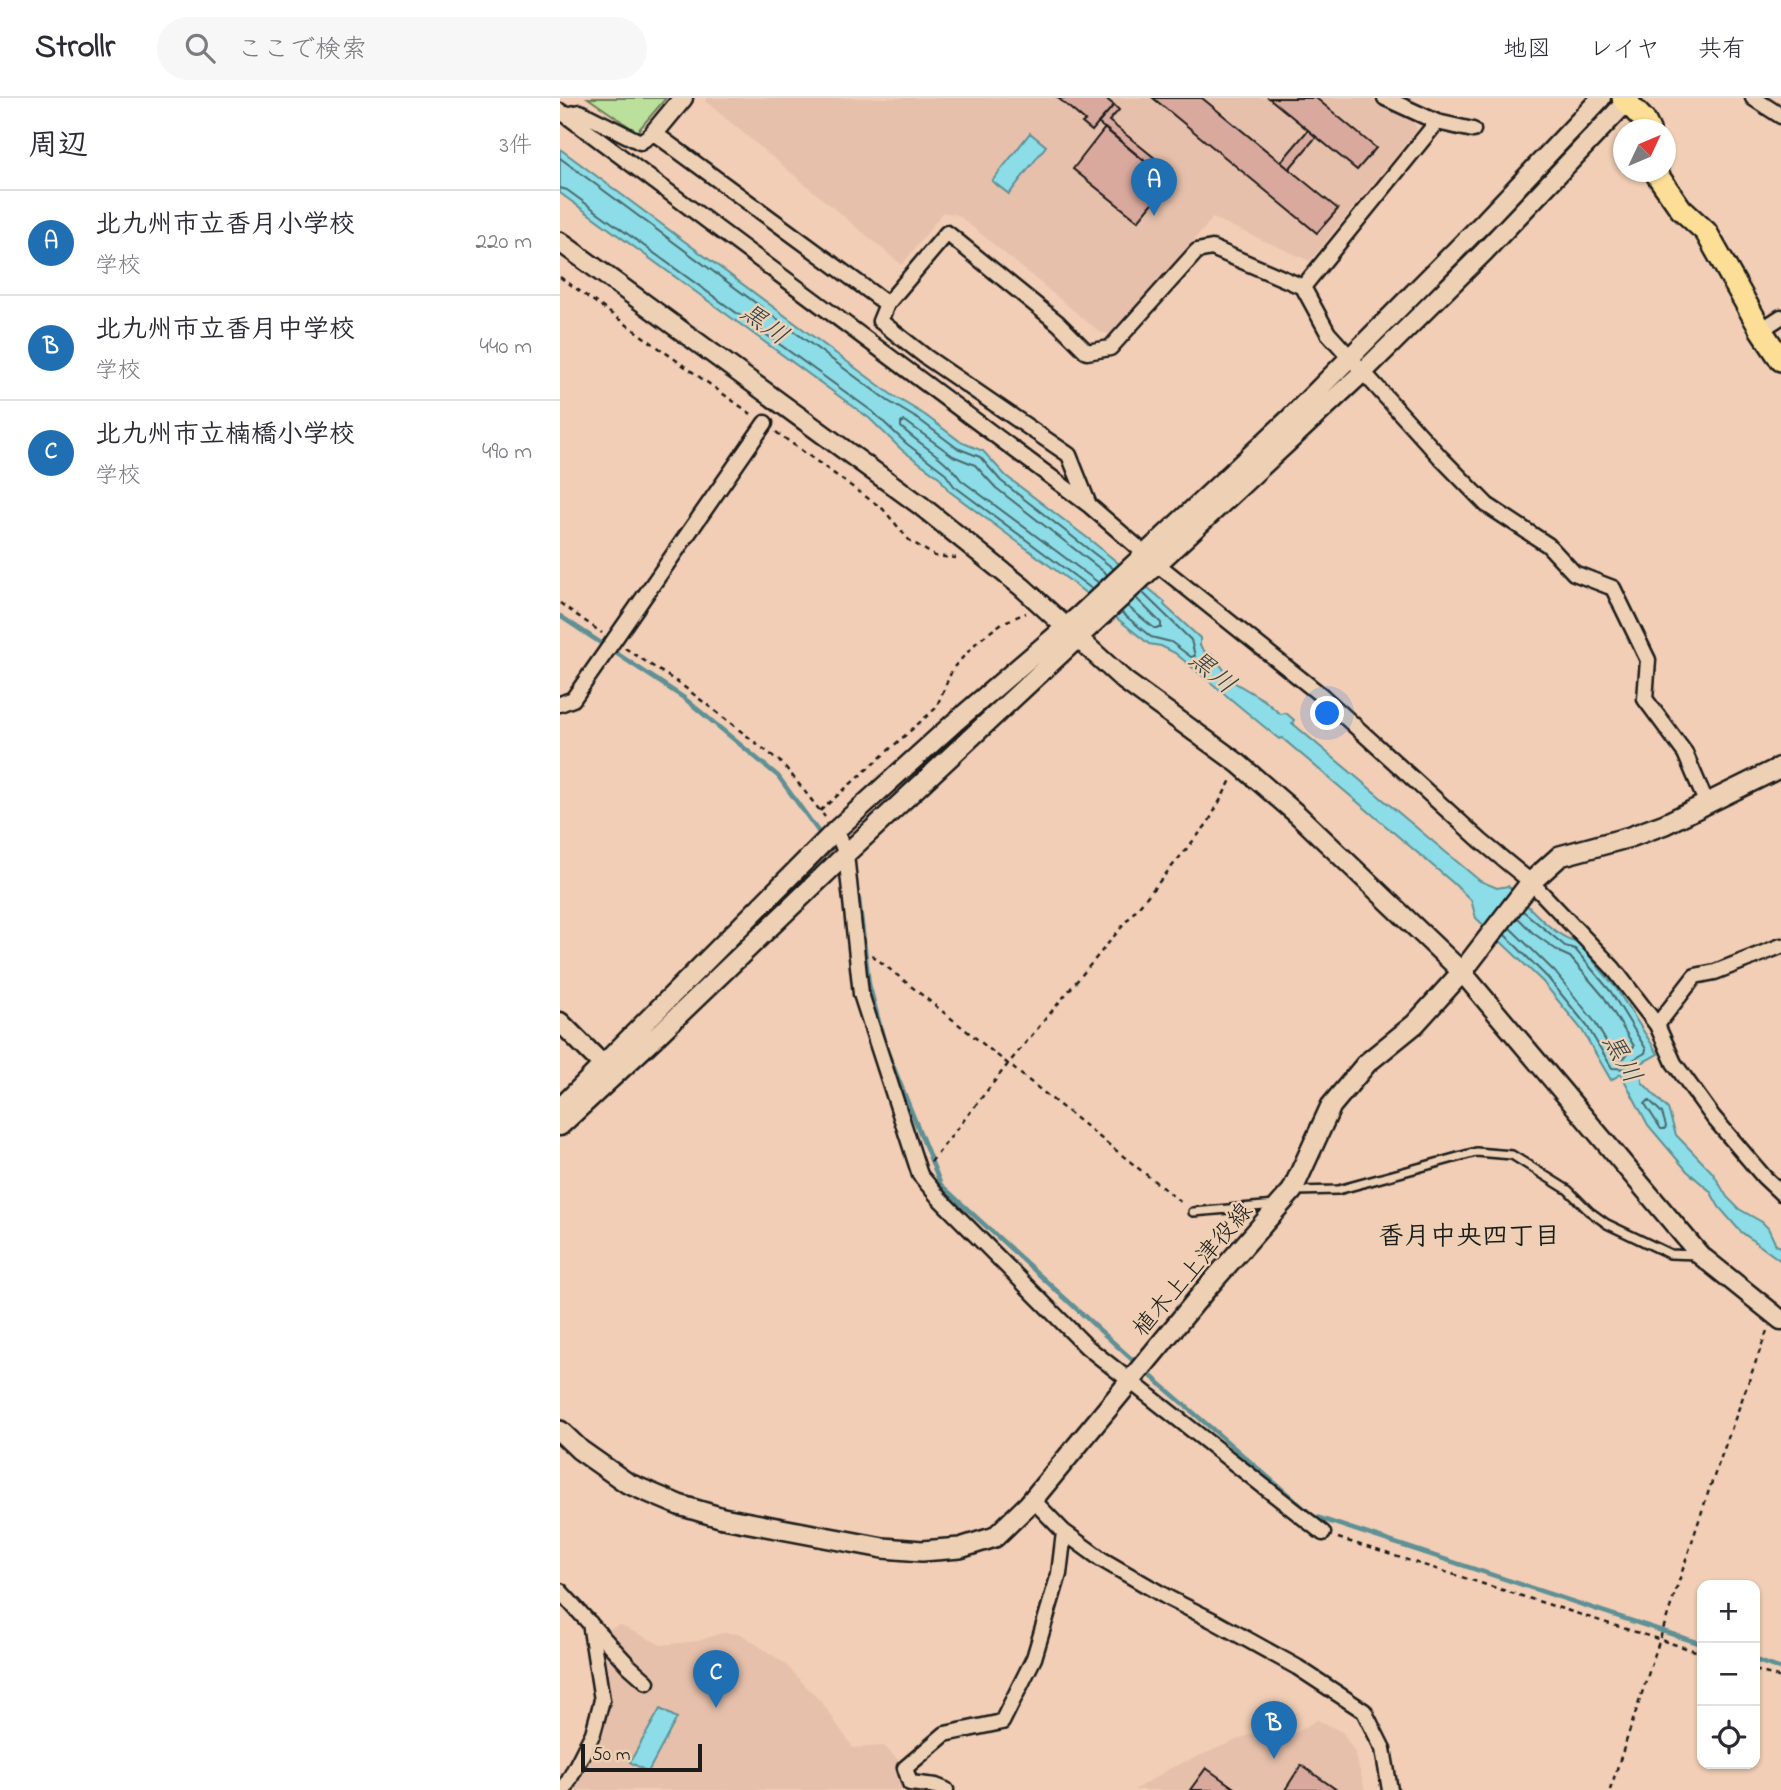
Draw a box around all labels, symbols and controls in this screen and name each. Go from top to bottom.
search box [157,17,647,80]
text: Strollr [35,24,115,72]
icon: search [181,29,219,67]
text: ここで検索 [237,32,367,70]
text: 地図 [1503,33,1551,68]
text: レイヤ [1589,33,1660,68]
text: 共有 [1698,33,1746,68]
north arrow [1613,119,1676,182]
text: 周辺 [28,125,88,169]
text: 3件 [500,130,532,163]
pin: A [1131,158,1177,216]
text: 北九州市立香月小学校 [95,207,355,245]
text: A [44,226,58,259]
text: 220 m [476,226,532,259]
text: 学校 [95,250,141,283]
water label: 黒川 [731,295,795,356]
text: 北九州市立香月中学校 [95,312,355,350]
text: B [43,331,59,364]
text: 440 m [480,331,532,364]
text: 学校 [95,355,141,388]
text: 北九州市立楠橋小学校 [95,417,355,455]
text: C [45,436,57,469]
text: 490 m [482,436,532,469]
text: 学校 [95,460,141,493]
water label: 黒川 [1179,642,1243,705]
your location [1310,696,1344,730]
water label: 黒川 [1591,1027,1650,1091]
street label: 植木上上津役線 [1126,1196,1262,1346]
district label: 香月中央四丁目 [1378,1219,1560,1257]
map controls [1697,1580,1760,1769]
button: + [1697,1580,1760,1643]
button: − [1697,1643,1760,1706]
pin: C [693,1650,739,1708]
pin: B [1251,1701,1297,1759]
button: locate [1697,1706,1760,1769]
scale bar [581,1741,702,1773]
text: 50 m [592,1742,631,1769]

